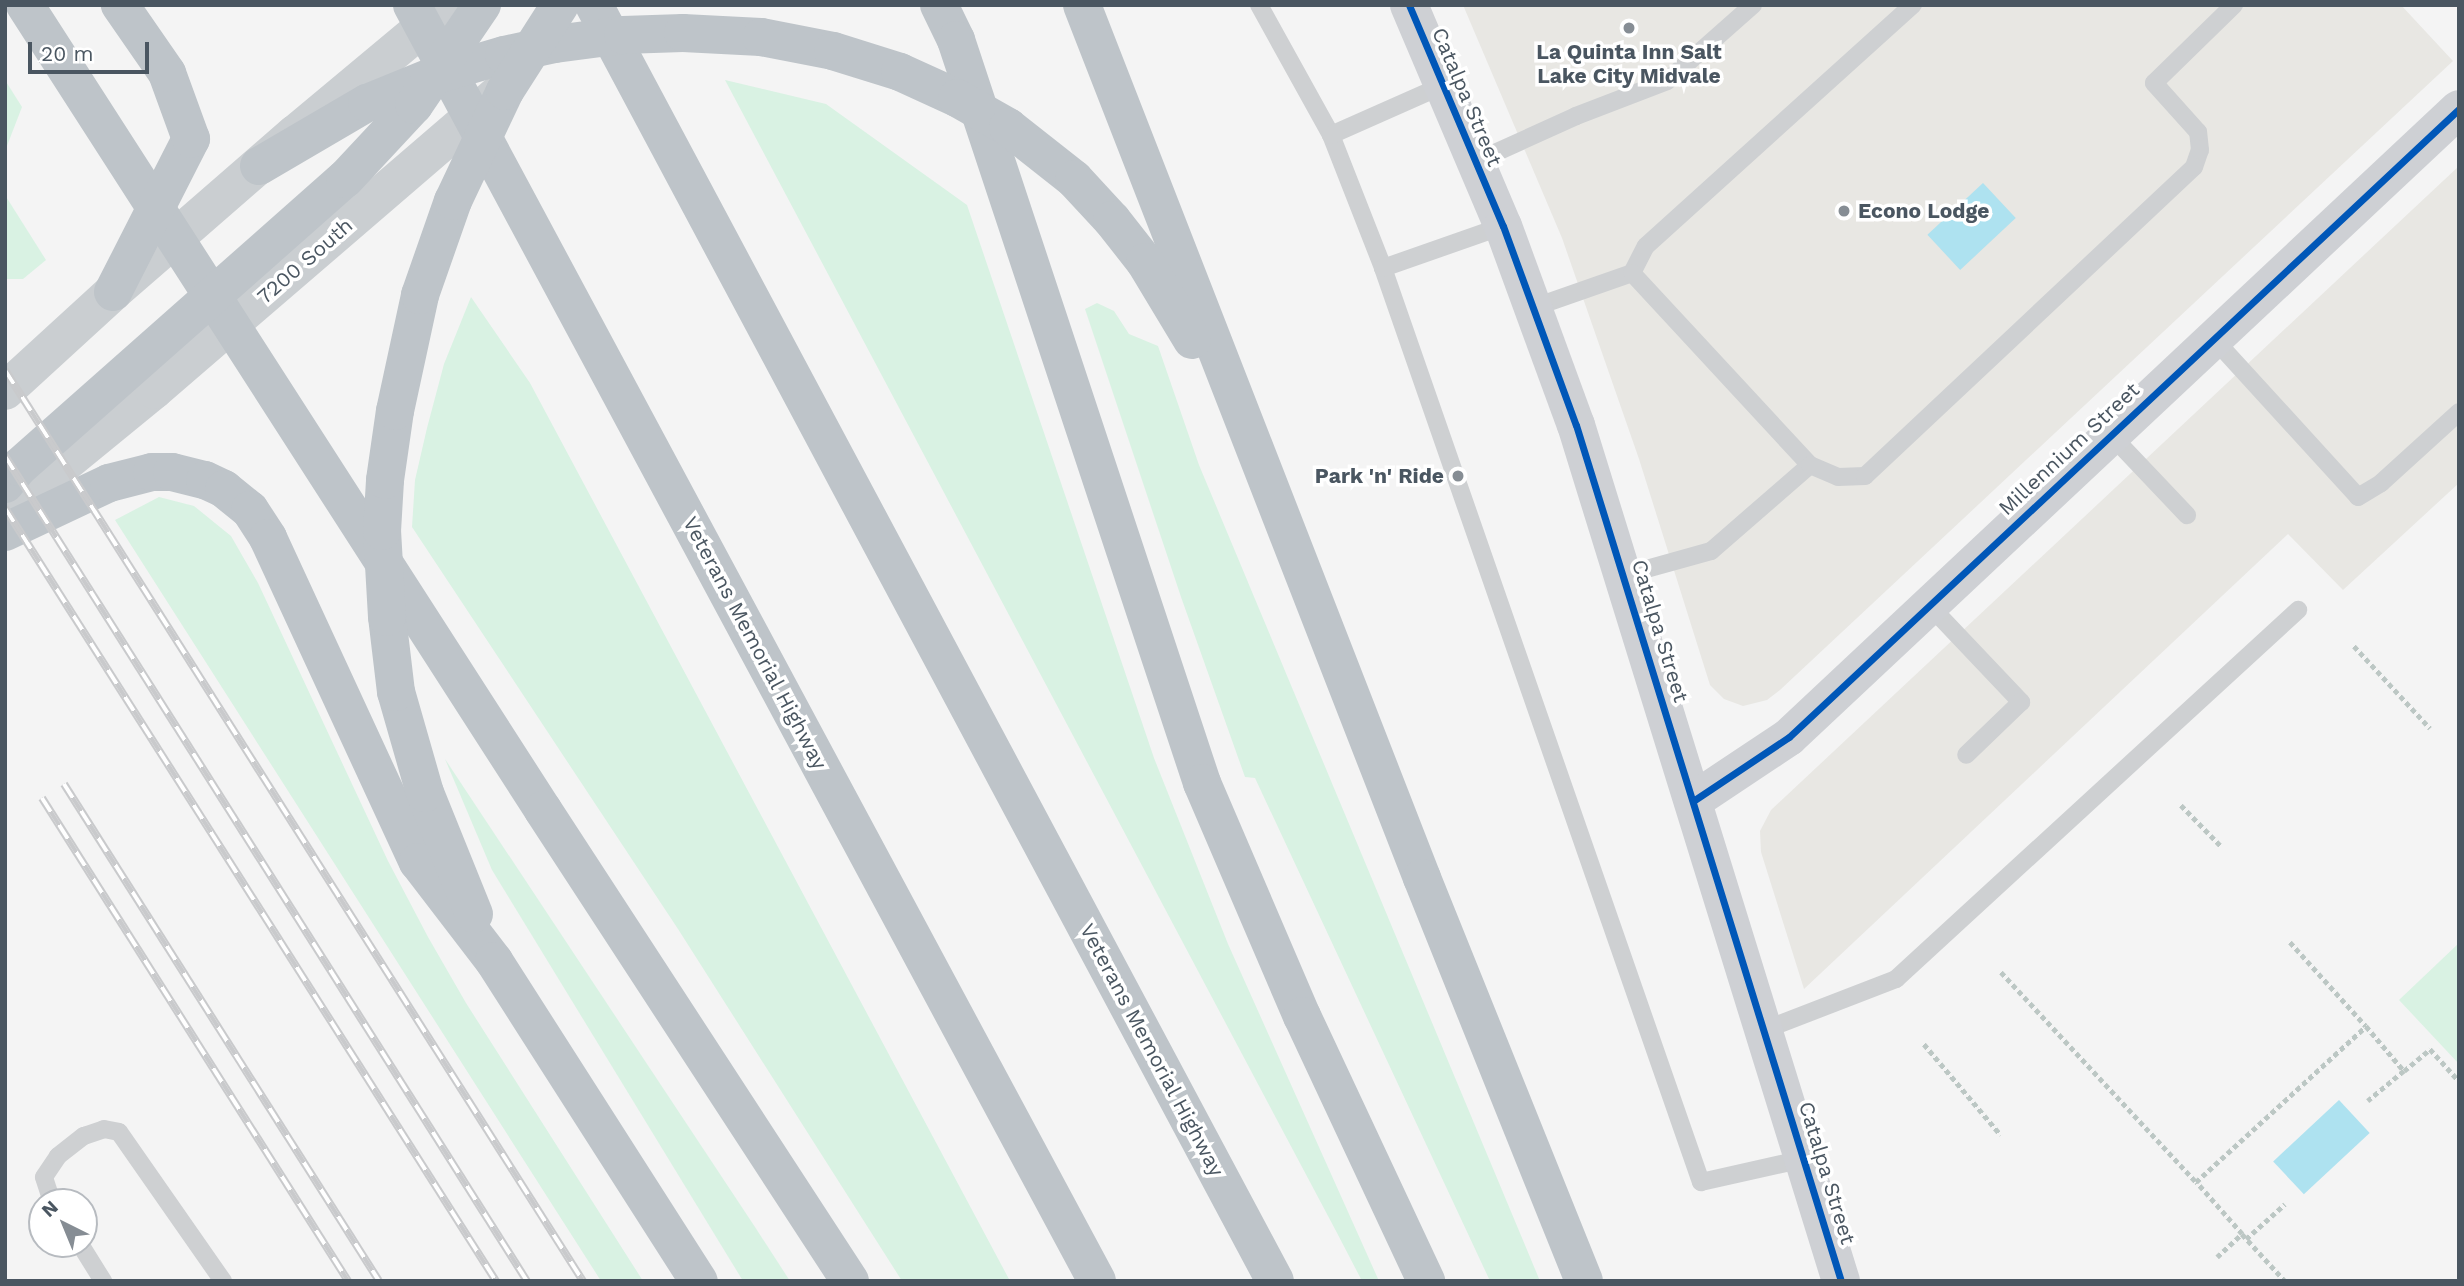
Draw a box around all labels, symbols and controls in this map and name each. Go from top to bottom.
marker: La Quinta Inn Salt Lake City Midvale [1621,20,1637,36]
street label: Catalpa Street [1426,24,1508,170]
scale bar [32,28,152,72]
place label: La Quinta Inn Salt Lake City Midvale [1536,39,1722,89]
text: 20 m [41,41,93,66]
place label: Econo Lodge [1858,198,1989,224]
marker: Econo Lodge [1836,203,1852,219]
street label: 7200 South [252,213,358,309]
street label: Millennium Street [1993,377,2145,521]
place label: Park 'n' Ride [1315,463,1444,489]
marker: Park 'n' Ride [1450,468,1466,484]
street label: Veterans Memorial Highway [677,512,833,774]
street label: Catalpa Street [1626,556,1694,706]
street label: Veterans Memorial Highway [1074,919,1230,1181]
street label: Catalpa Street [1793,1098,1861,1248]
north arrow [28,1188,98,1258]
text: N [37,1196,63,1222]

